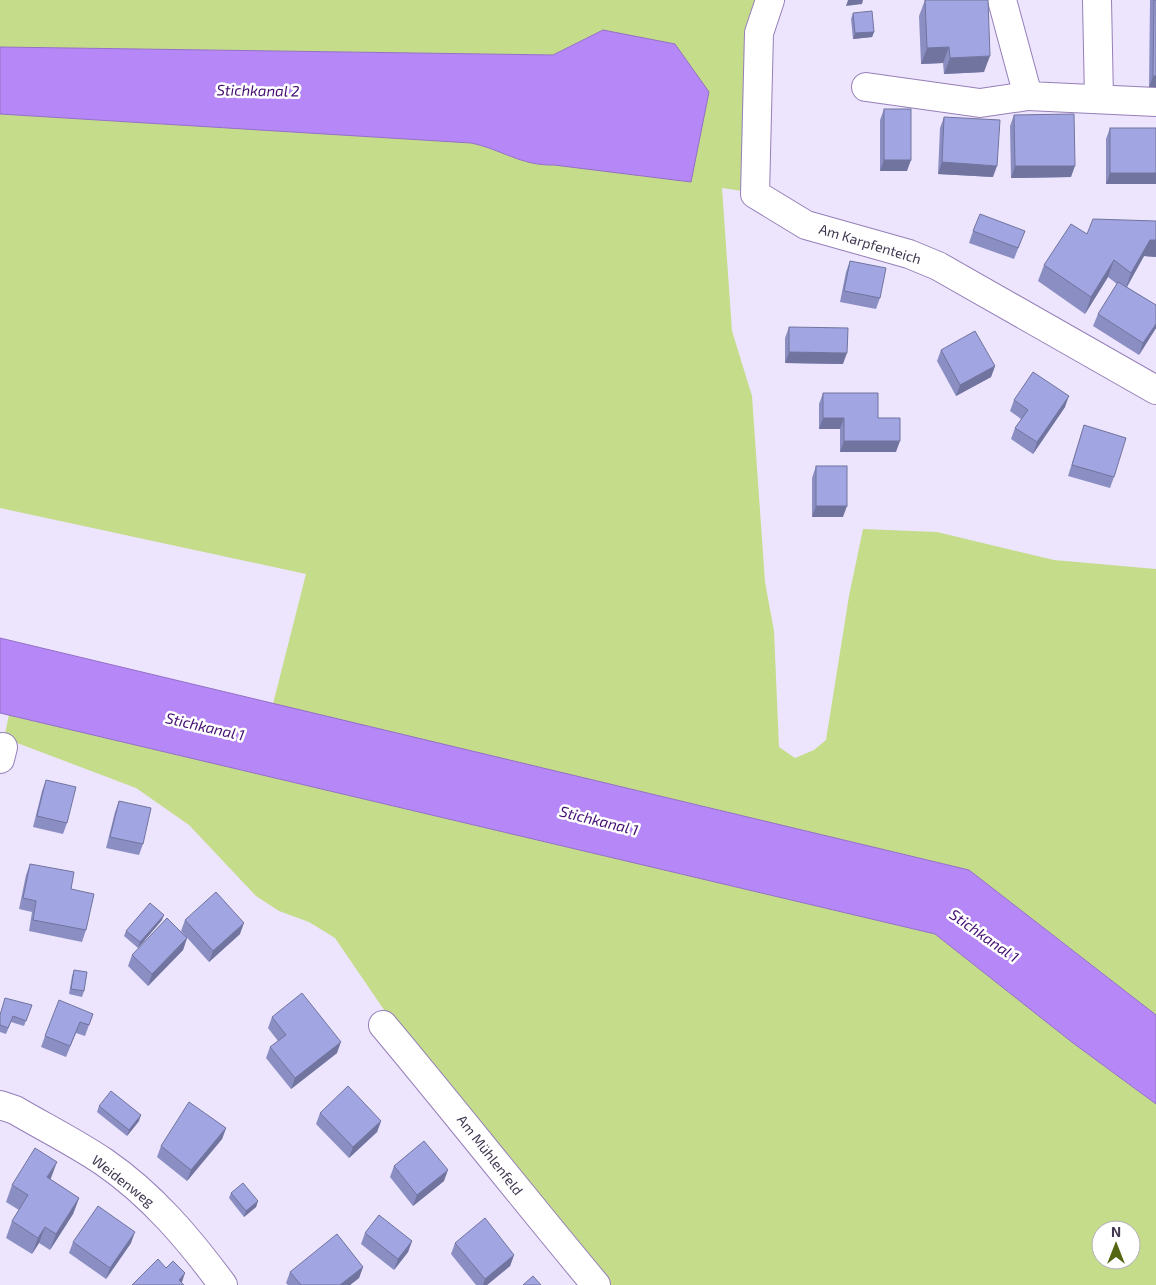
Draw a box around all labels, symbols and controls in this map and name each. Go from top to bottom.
water label: Stichkanal 2 [216,80,300,100]
street label: Am Karpfenteich [817,220,923,267]
water label: Stichkanal 1 [164,708,247,744]
water label: Stichkanal 1 [558,802,641,839]
water label: Stichkanal 1 [946,905,1023,966]
street label: Am Mühlenfeld [454,1111,527,1198]
street label: Weidenweg [89,1151,158,1210]
north arrow [1091,1220,1141,1270]
text: N [1111,1223,1121,1240]

